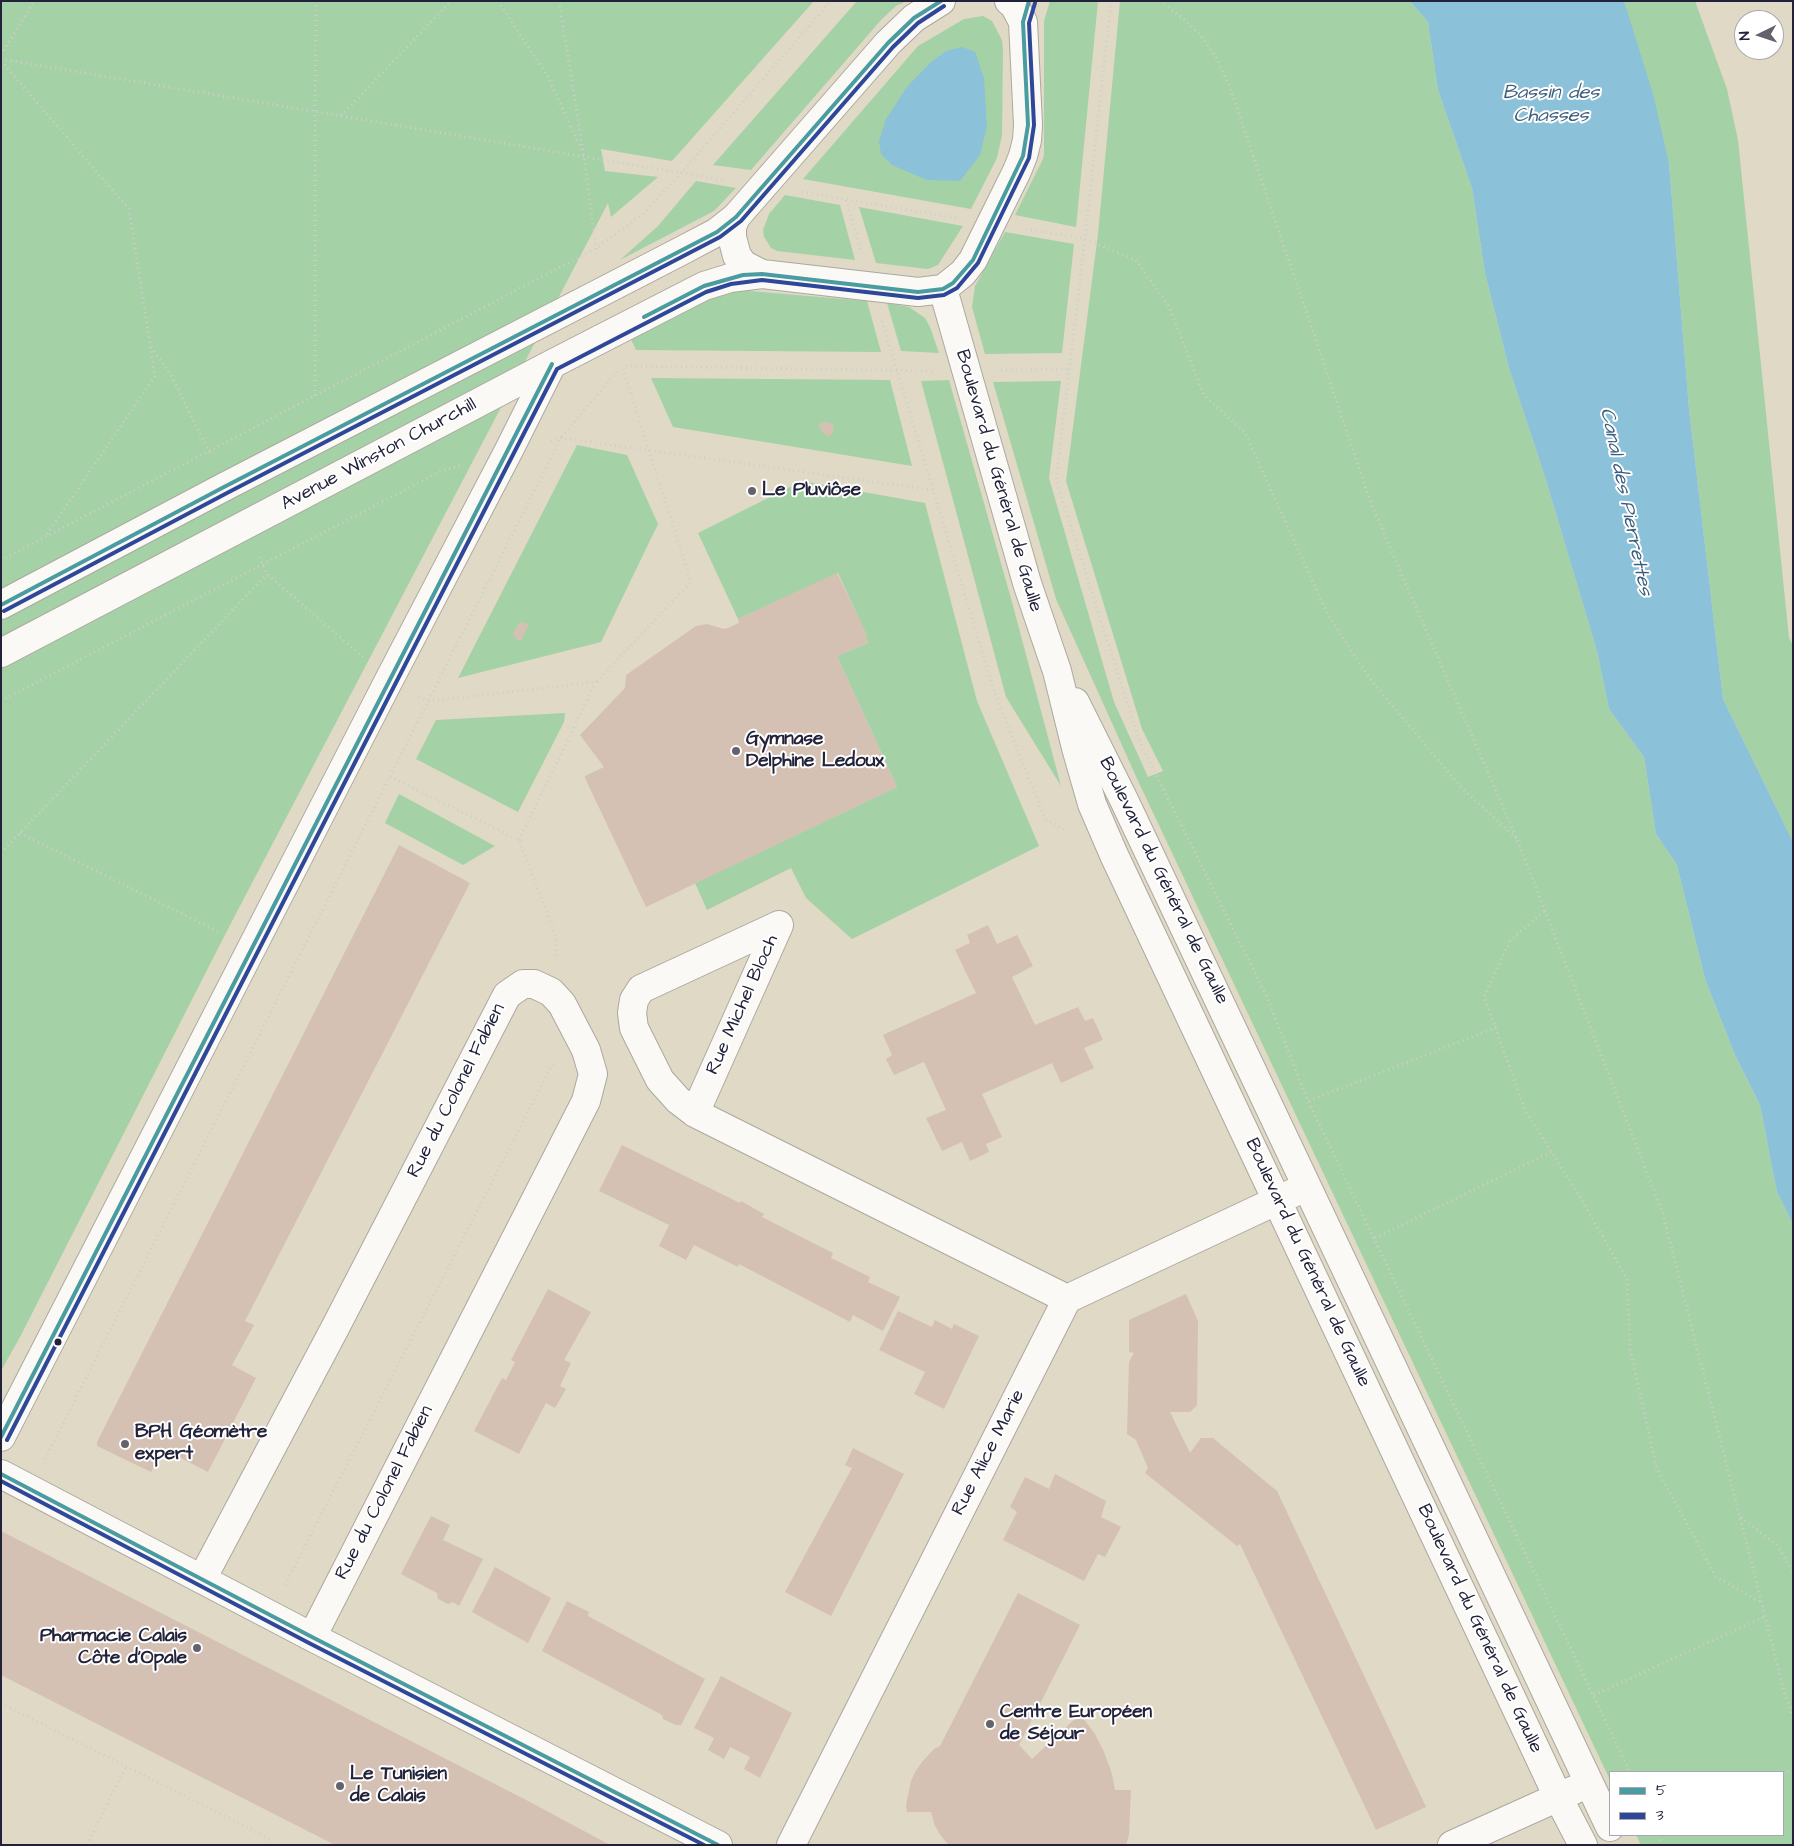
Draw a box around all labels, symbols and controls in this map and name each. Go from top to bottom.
north arrow [1734,10,1784,60]
text: N [1735,31,1755,41]
water label: Bassin des Chasses [1503,82,1599,129]
street label: Boulevard du Général de Gaulle [950,347,1046,615]
street label: Avenue Winston Churchill [277,394,481,516]
water label: Canal des Pierrettes [1593,406,1657,598]
place label: Le Pluviôse [762,480,861,502]
marker: Le Pluviôse [746,485,758,497]
place label: Gymnase Delphine Ledoux [746,729,884,773]
marker: Gymnase Delphine Ledoux [730,745,742,757]
street label: Boulevard du Général de Gaulle [1093,754,1233,1008]
street label: Rue Michel Bloch [702,932,784,1078]
street label: Rue du Colonel Fabien [403,1000,511,1182]
street label: Boulevard du Général de Gaulle [1239,1135,1375,1391]
unlabelled marker [53,1337,63,1347]
street label: Rue Alice Marie [948,1386,1030,1520]
street label: Rue du Colonel Fabien [331,1402,439,1584]
place label: BPH Géomètre expert [135,1422,267,1466]
marker: BPH Géomètre expert [119,1438,131,1450]
street label: Boulevard du Général de Gaulle [1411,1501,1547,1757]
place label: Pharmacie Calais Côte d'Opale [40,1626,187,1670]
marker: Pharmacie Calais Côte d'Opale [191,1642,203,1654]
place label: Centre Européen de Séjour [1000,1702,1152,1746]
marker: Centre Européen de Séjour [984,1718,996,1730]
place label: Le Tunisien de Calais [350,1764,447,1808]
legend [1609,1771,1784,1836]
marker: Le Tunisien de Calais [334,1780,346,1792]
text: 5 [1656,1780,1667,1801]
text: 3 [1656,1805,1664,1826]

